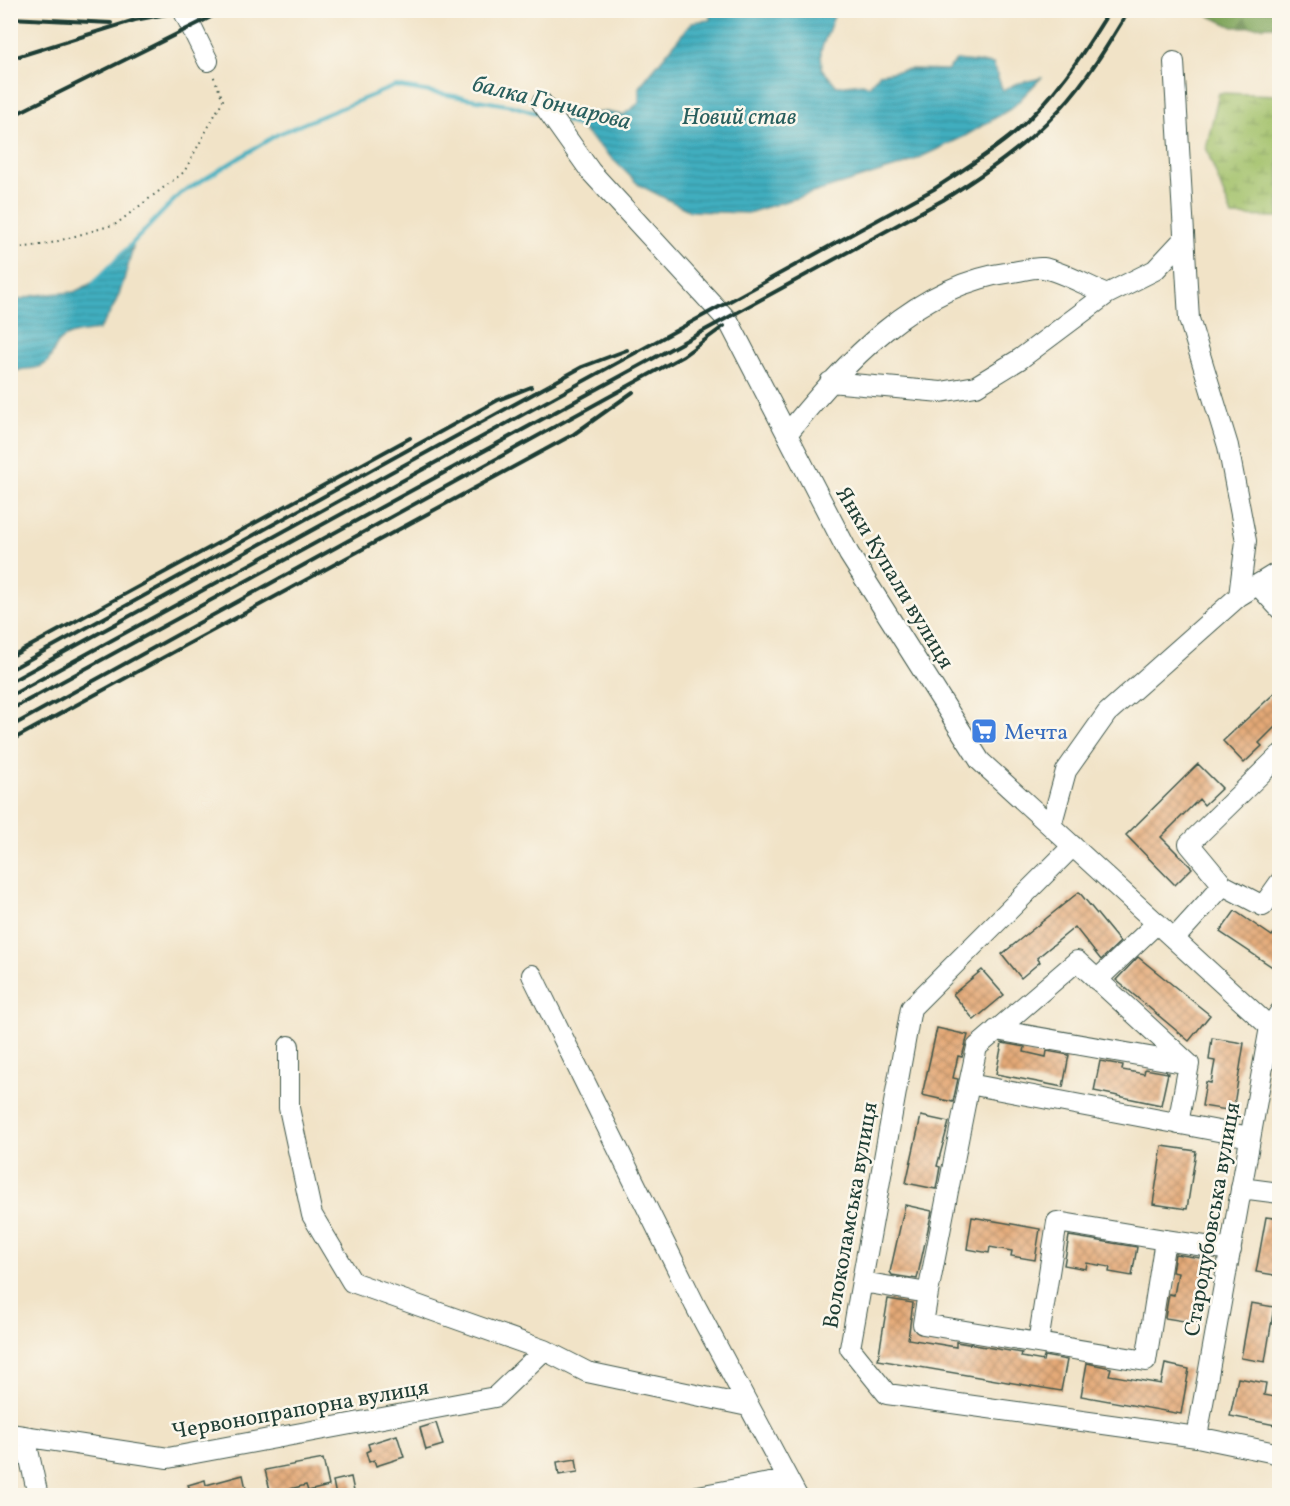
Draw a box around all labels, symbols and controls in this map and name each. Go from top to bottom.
water label: балка Гончарова [469,68,634,140]
water label: Новий став [681,101,797,135]
street label: Янки Купали вулиця [827,481,961,675]
supermarket icon: Мечта [969,716,999,746]
place label: Мечта [1004,718,1068,749]
street label: Волоколамська вулиця [816,1100,887,1331]
street label: Стародубовська вулиця [1178,1100,1249,1339]
street label: Червонопрапорна вулиця [169,1373,431,1448]

